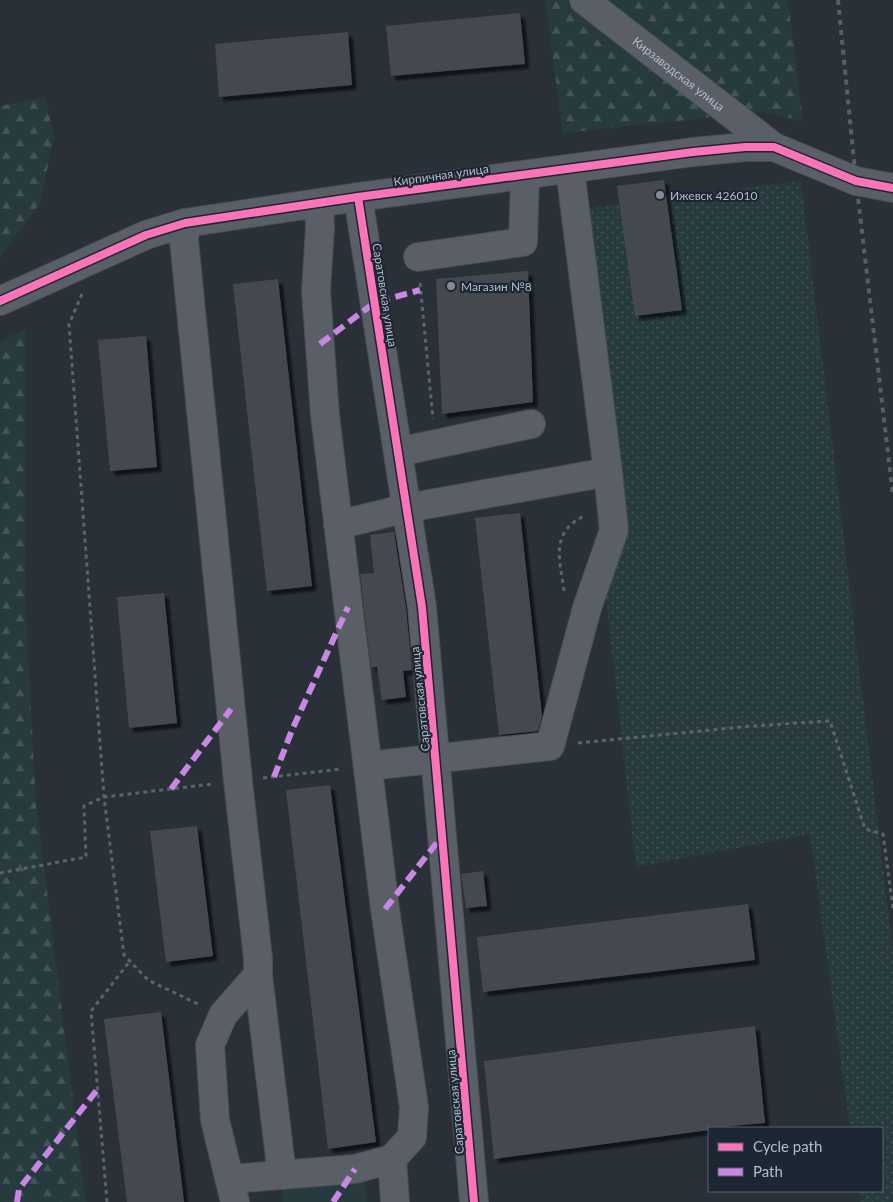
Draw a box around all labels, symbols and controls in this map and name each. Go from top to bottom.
street label: Кирзаводская улица [630,33,728,114]
street label: Кирпичная улица [392,161,490,189]
place label: Ижевск 426010 [670,188,757,203]
marker: Ижевск 426010 [654,189,666,201]
street label: Саратовская улица [369,242,401,348]
place label: Магазин №8 [461,279,532,294]
marker: Магазин №8 [445,280,457,292]
street label: Саратовская улица [407,646,433,752]
street label: Саратовская улица [443,1049,467,1155]
legend [708,1127,883,1192]
text: Cycle path [753,1137,822,1155]
text: Path [753,1162,783,1180]

